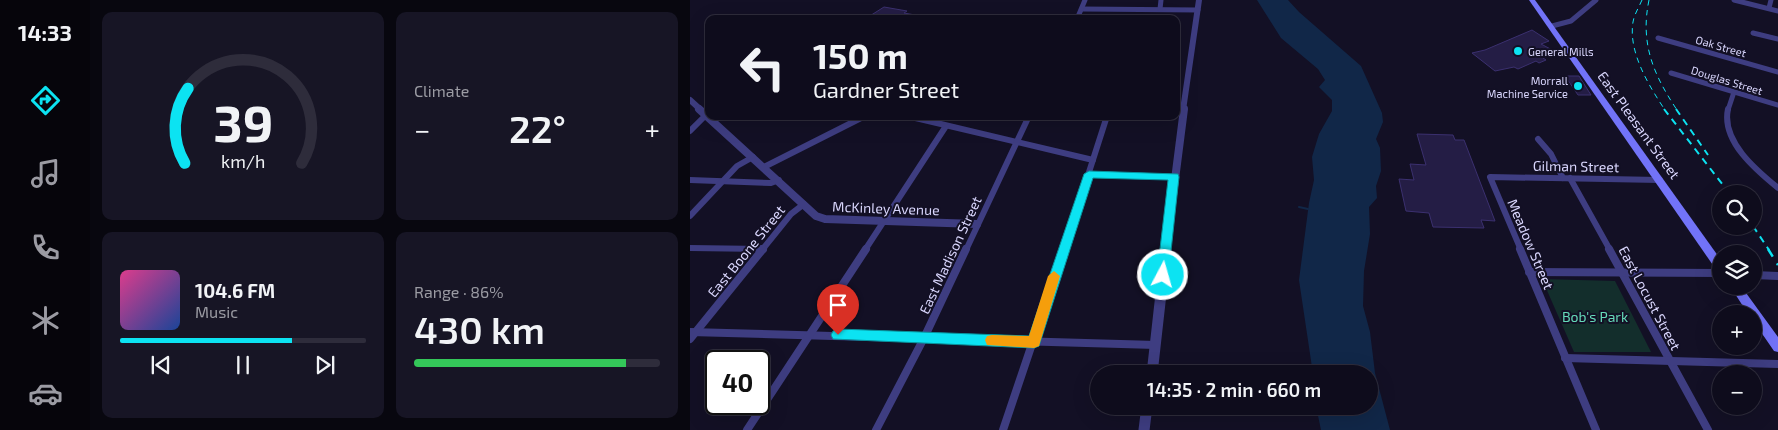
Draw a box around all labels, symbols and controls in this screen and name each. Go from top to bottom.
text: 14:33 [18,19,72,45]
street label: Oak Street [1694,33,1748,59]
text: 150 m [813,34,908,76]
icon: left [730,35,795,100]
marker: General Mills [1512,45,1524,57]
place label: General Mills [1528,45,1594,58]
street label: Douglas Street [1690,63,1764,97]
street label: East Pleasant Street [1594,68,1684,182]
place label: Morrall Machine Service [1487,74,1569,100]
text: Gardner Street [813,76,959,102]
marker: Morrall Machine Service [1572,80,1584,92]
text: Climate [414,81,469,100]
icon: directions [28,83,63,118]
text: 39 [213,90,273,152]
text: 22° [509,105,566,151]
text: − [414,112,430,146]
text: + [645,112,660,146]
text: km/h [221,150,265,172]
icon: music [28,156,63,191]
street label: Gilman Street [1533,157,1619,175]
map controls [1712,185,1762,415]
button: search [1712,185,1762,235]
street label: East Madison Street [915,194,985,316]
street label: Meadow Street [1504,196,1558,292]
street label: McKinley Avenue [832,198,940,218]
street label: East Boone Street [704,202,788,300]
icon: phone [28,230,63,265]
street label: East Locust Street [1615,243,1685,353]
button: layers [1712,245,1762,295]
position arrow [1136,248,1188,300]
text: 104.6 FM [195,279,275,302]
text: Range · 86% [414,282,504,301]
pin [817,284,859,335]
icon: arrive [824,291,852,319]
text: Music [195,302,238,321]
icon: climate [28,303,63,338]
button: + [1712,305,1762,355]
text: 430 km [414,306,545,352]
park label: Bob's Park [1562,308,1628,325]
speed limit sign: 40 [705,350,770,415]
icon: previous [147,351,175,379]
icon: pause [229,351,257,379]
icon: next [311,351,339,379]
button: − [1712,365,1762,415]
icon: car [28,376,63,411]
text: 14:35 · 2 min · 660 m [1147,378,1321,401]

